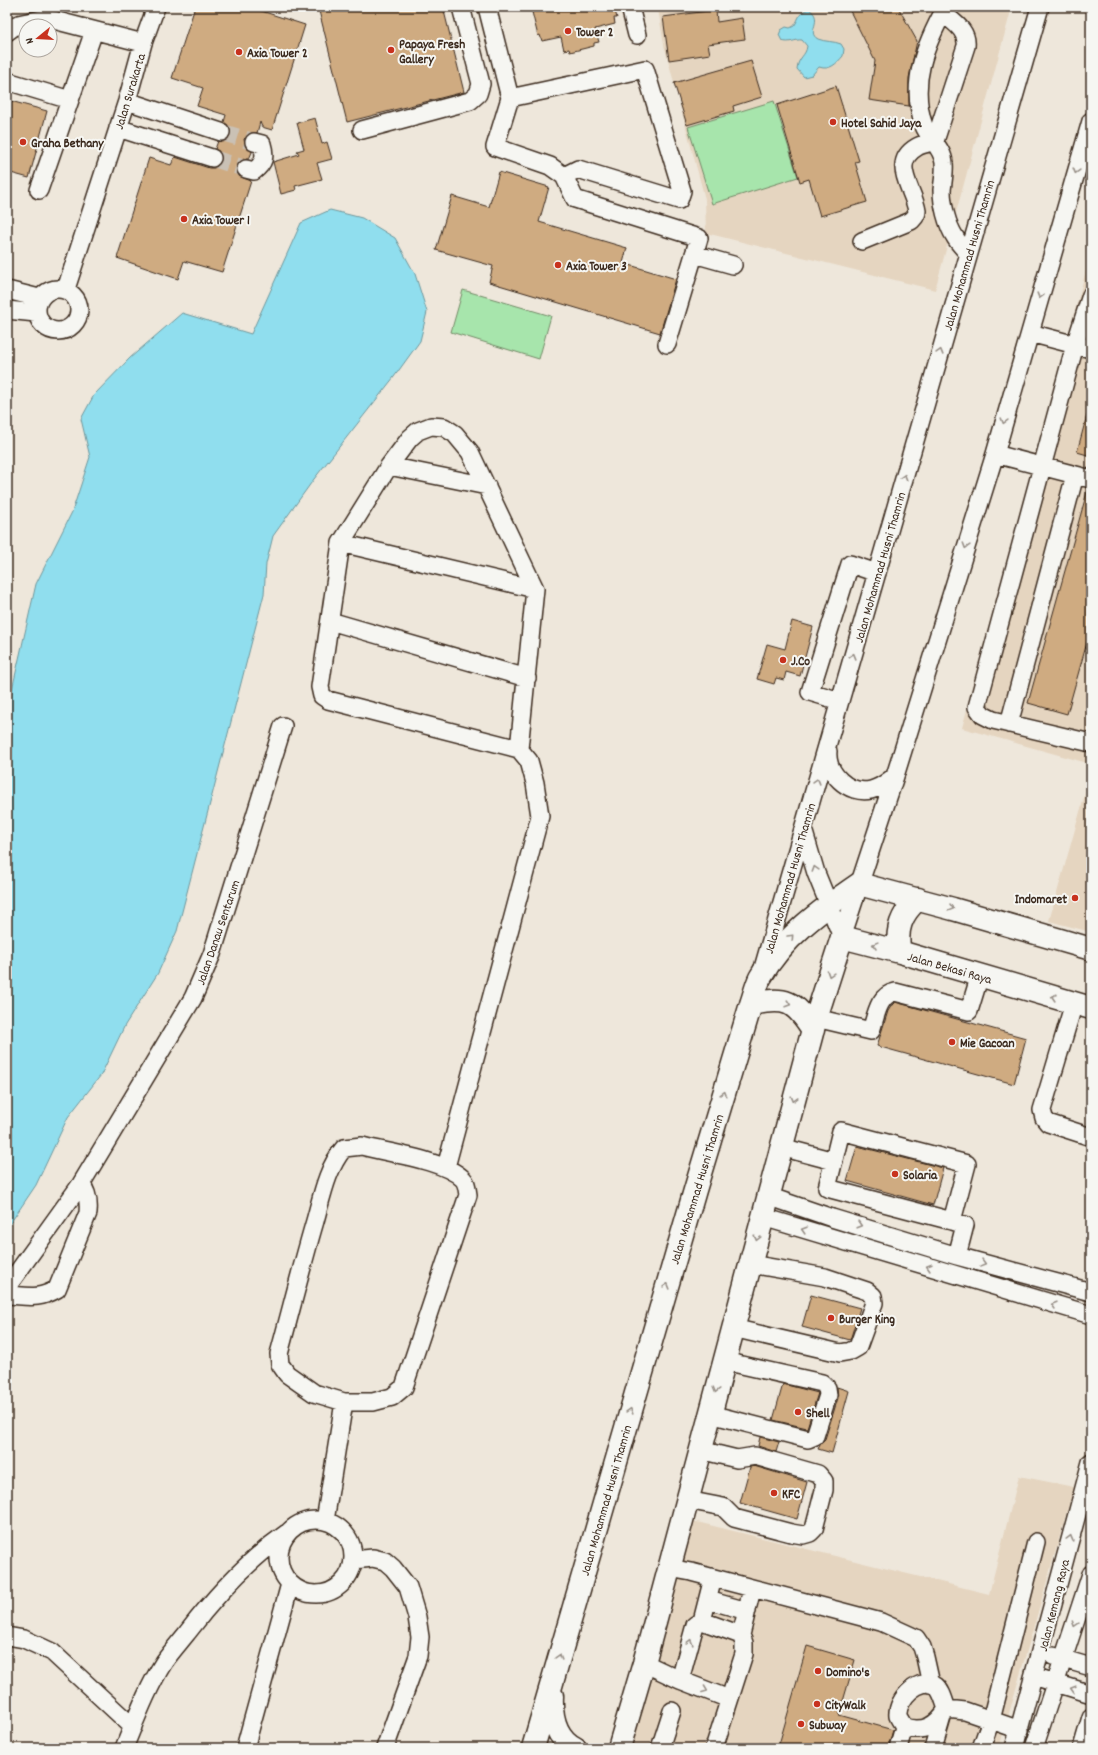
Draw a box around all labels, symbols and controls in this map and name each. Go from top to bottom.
north arrow [18,18,58,58]
place label: Tower 2 [576,24,614,43]
marker: Tower 2 [563,26,573,36]
text: N [22,35,39,46]
place label: Papaya Fresh Gallery [399,36,465,70]
place label: Axia Tower 2 [247,45,308,64]
marker: Papaya Fresh Gallery [386,45,396,55]
marker: Axia Tower 2 [234,47,244,57]
street label: Jalan Surakarta [111,51,152,132]
place label: Hotel Sahid Jaya [841,115,922,134]
marker: Hotel Sahid Jaya [828,117,838,127]
place label: Graha Bethany [31,135,104,154]
marker: Graha Bethany [18,137,28,147]
one-way arrow [1072,168,1081,175]
street label: Jalan Mohammad Husni Thamrin [940,178,1001,333]
place label: Axia Tower 1 [192,212,250,231]
marker: Axia Tower 1 [179,214,189,224]
place label: Axia Tower 3 [566,258,627,277]
marker: Axia Tower 3 [553,260,563,270]
one-way arrow [1036,293,1045,300]
one-way arrow [935,349,944,356]
one-way arrow [1000,418,1009,425]
one-way arrow [900,474,908,480]
street label: Jalan Mohammad Husni Thamrin [851,490,912,645]
one-way arrow [962,542,971,549]
one-way arrow [848,652,857,659]
place label: J.Co [791,653,810,672]
marker: J.Co [778,655,788,665]
one-way arrow [812,777,821,784]
street label: Jalan Mohammad Husni Thamrin [761,801,822,956]
one-way arrow [811,865,820,872]
street label: Jalan Danau Sentarum [192,878,246,988]
place label: Indomaret [1015,891,1067,910]
marker: Indomaret [1070,893,1080,903]
one-way arrow [947,903,954,912]
one-way arrow [786,934,794,942]
one-way arrow [872,941,879,950]
street label: Jalan Bekasi Raya [905,948,995,991]
one-way arrow [827,970,835,977]
one-way arrow [1050,993,1057,1002]
one-way arrow [784,999,791,1008]
place label: Mie Gacoan [960,1035,1014,1054]
marker: Mie Gacoan [947,1037,957,1047]
one-way arrow [719,1091,728,1098]
one-way arrow [791,1095,799,1102]
street label: Jalan Mohammad Husni Thamrin [667,1112,730,1267]
place label: Solaria [903,1167,938,1186]
marker: Solaria [890,1169,900,1179]
one-way arrow [855,1220,862,1229]
one-way arrow [801,1226,808,1235]
one-way arrow [753,1234,762,1241]
one-way arrow [980,1258,986,1266]
one-way arrow [926,1263,933,1272]
one-way arrow [662,1283,671,1290]
one-way arrow [1050,1301,1057,1309]
place label: Burger King [839,1311,895,1330]
marker: Burger King [826,1313,836,1323]
one-way arrow [712,1387,721,1394]
place label: Shell [806,1405,831,1424]
marker: Shell [793,1407,803,1417]
one-way arrow [626,1408,634,1414]
street label: Jalan Mohammad Husni Thamrin [577,1423,638,1578]
place label: KFC [782,1486,801,1505]
marker: KFC [769,1488,779,1498]
one-way arrow [1066,1535,1074,1541]
street label: Jalan Kemang Raya [1035,1557,1076,1654]
one-way arrow [1071,1621,1080,1628]
one-way arrow [685,1639,694,1646]
one-way arrow [554,1653,563,1660]
place label: Domino's [826,1664,870,1683]
marker: Domino's [813,1666,823,1676]
one-way arrow [701,1685,708,1693]
one-way arrow [1069,1685,1076,1694]
place label: CityWalk [825,1697,867,1716]
marker: CityWalk [812,1699,822,1709]
place label: Subway [809,1717,846,1736]
marker: Subway [796,1719,806,1729]

